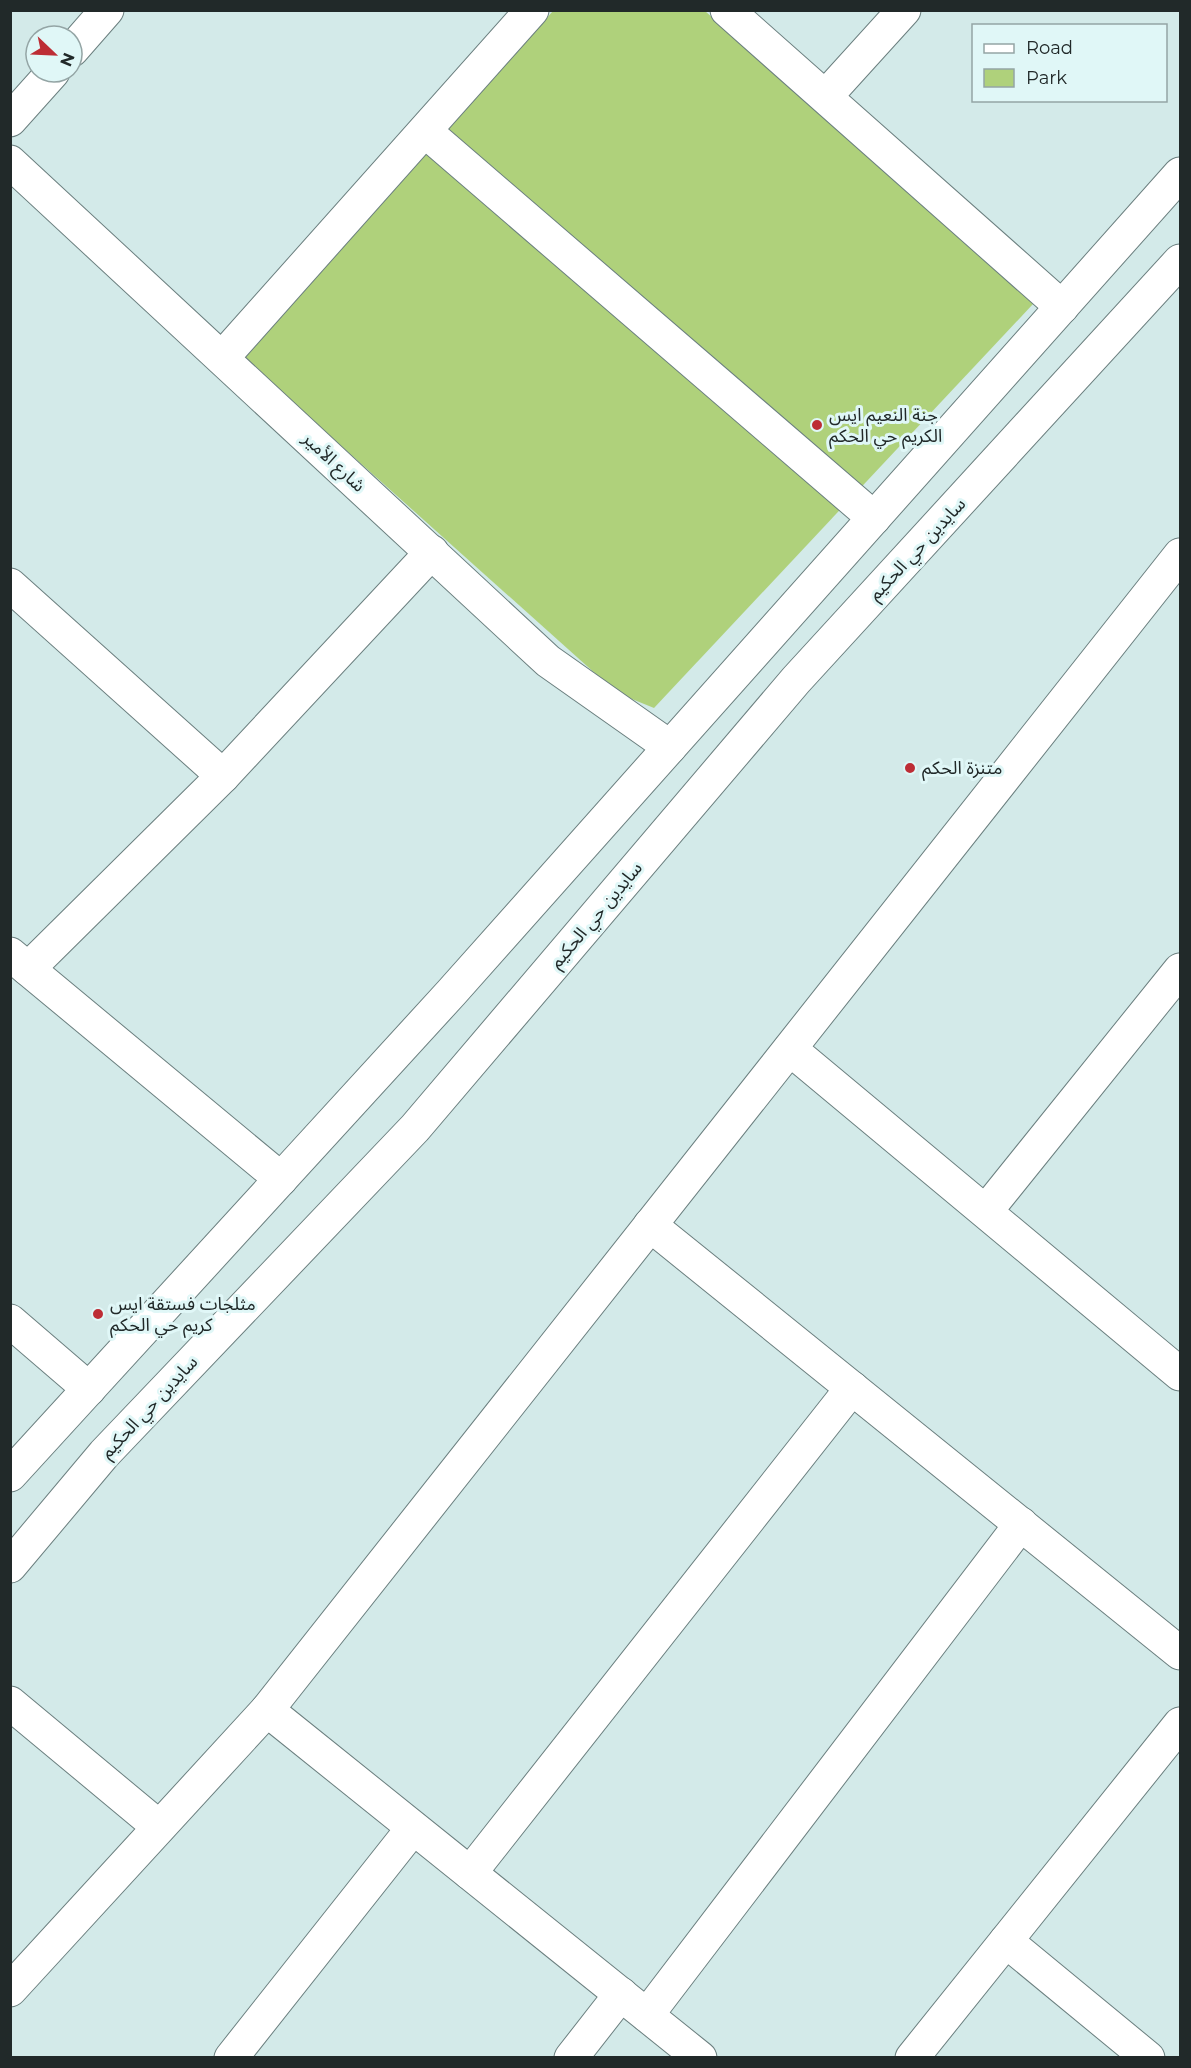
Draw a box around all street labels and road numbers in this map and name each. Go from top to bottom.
street label: شارع الأمير [295,427,370,499]
street label: سايدين حي الحكيم [864,493,972,606]
street label: سايدين حي الحكيم [545,857,649,974]
street label: سايدين حي الحكيم [96,1351,204,1464]

